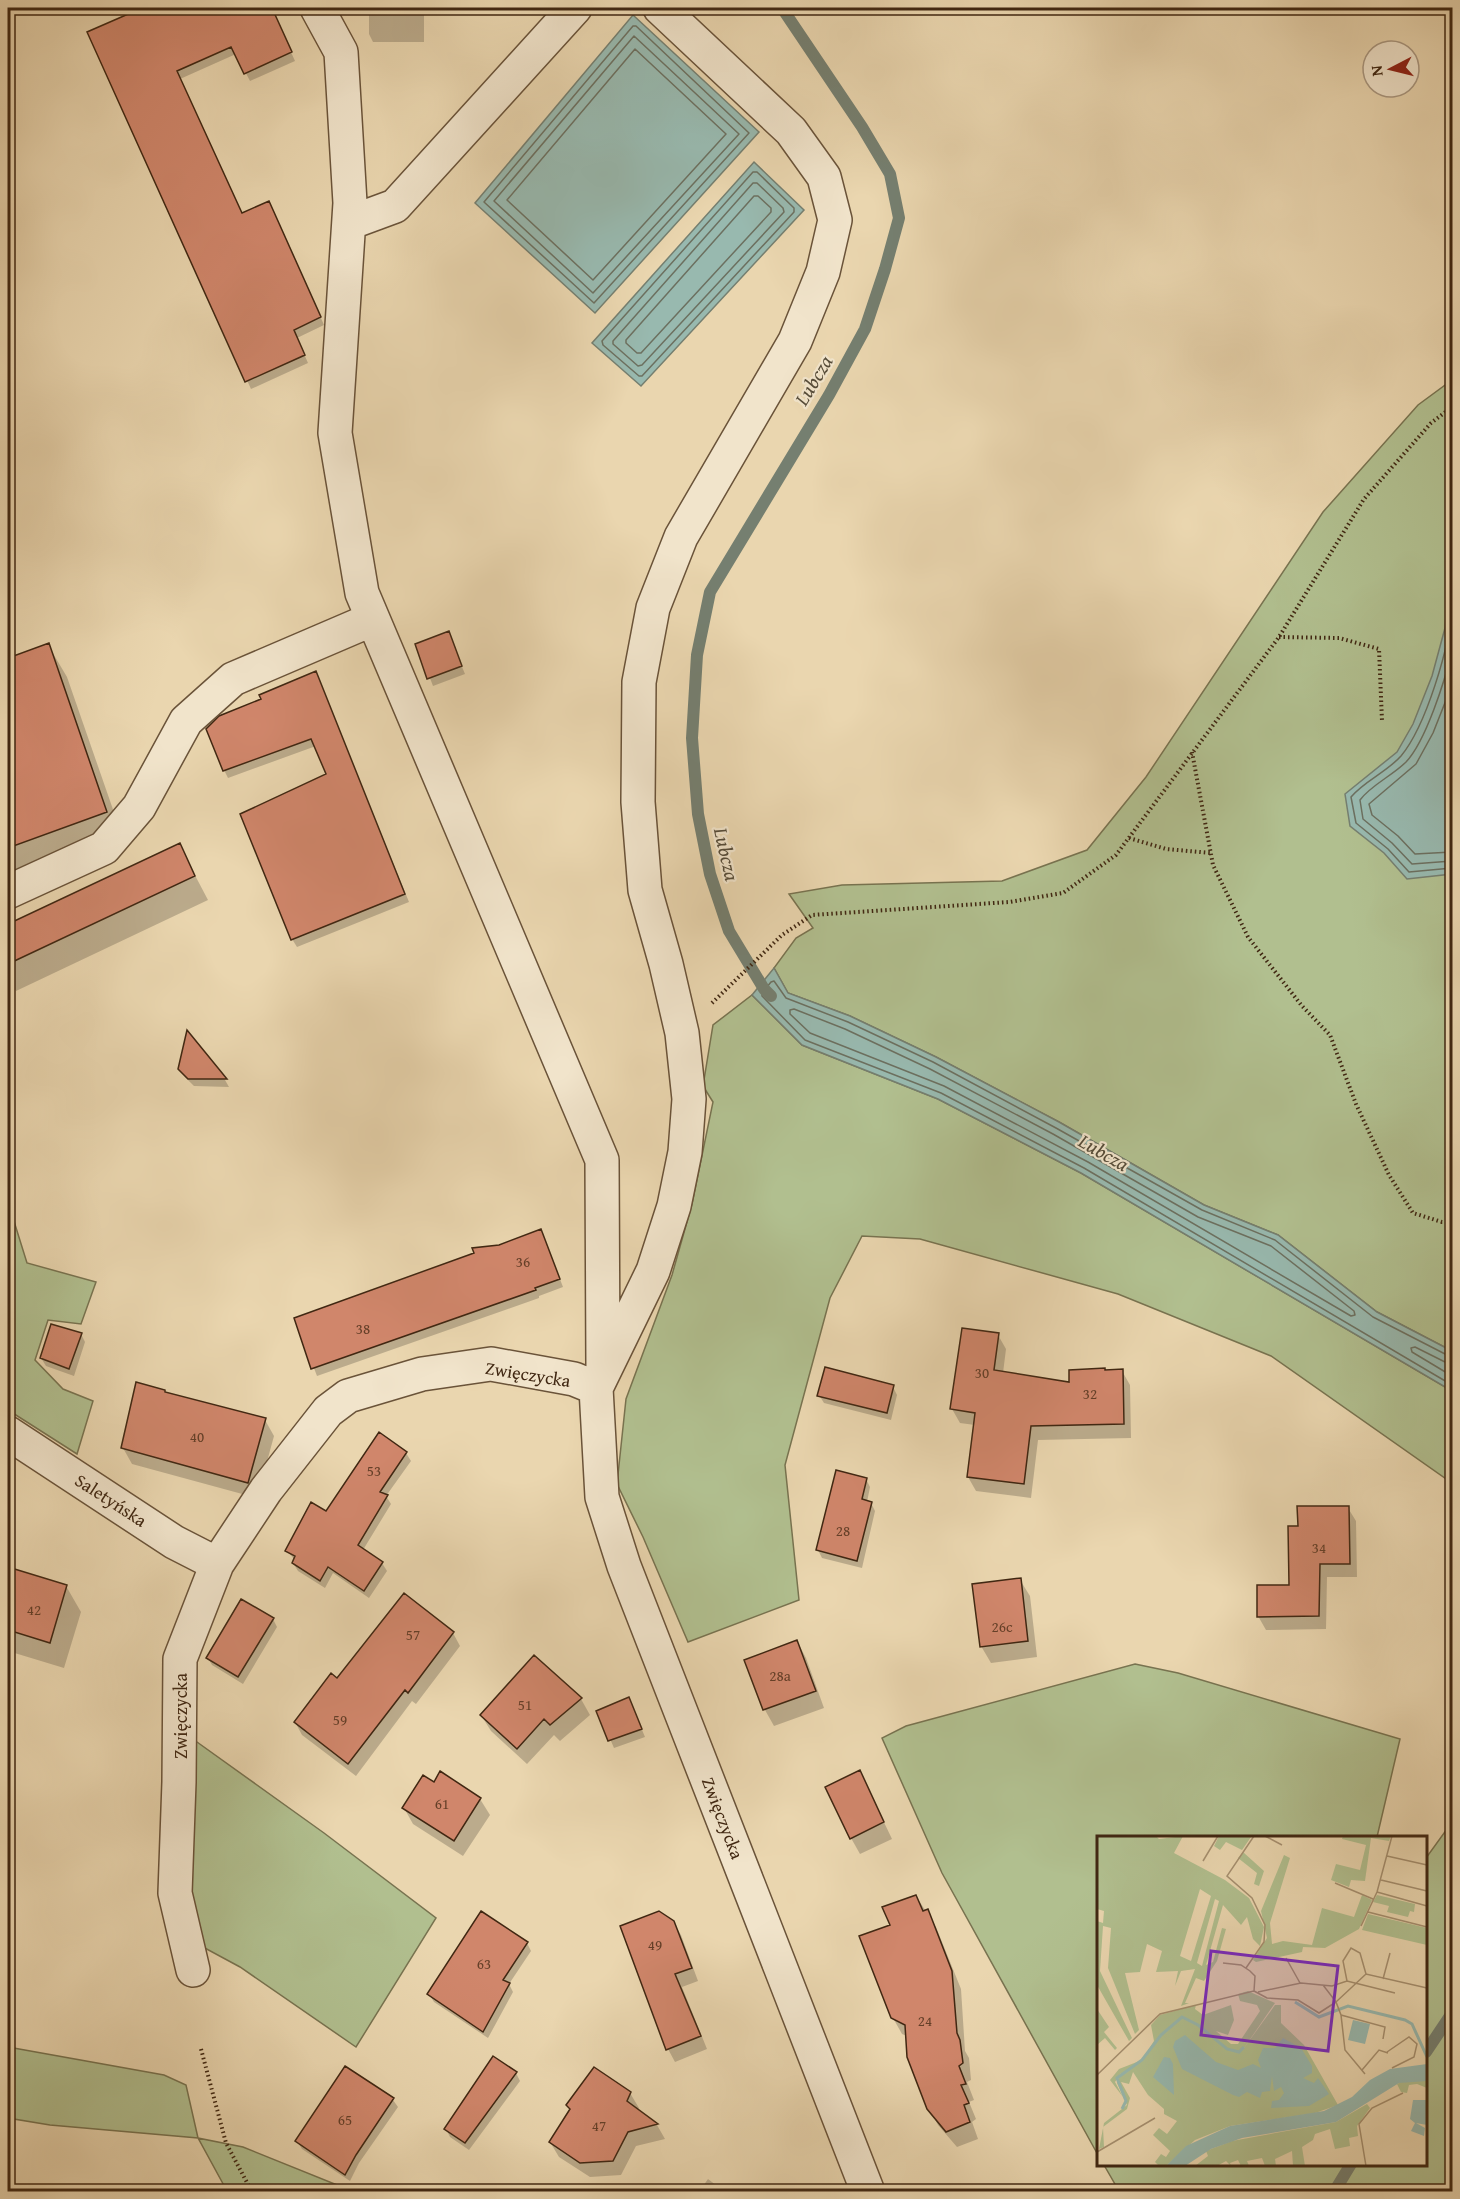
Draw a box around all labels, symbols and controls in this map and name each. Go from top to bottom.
north arrow [1361,39,1421,99]
text: N [1364,64,1389,78]
water label: Lubcza [786,349,840,411]
water label: Lubcza [707,824,747,884]
water label: Lubcza [1073,1125,1135,1178]
house number: 36 [516,1251,530,1272]
house number: 38 [356,1318,370,1339]
street label: Zwięczycka [483,1354,573,1394]
house number: 30 [975,1362,989,1383]
house number: 32 [1083,1383,1097,1404]
house number: 40 [190,1426,204,1447]
house number: 53 [367,1460,381,1481]
street label: Saletyńska [70,1467,153,1534]
house number: 28 [836,1520,850,1541]
house number: 34 [1312,1537,1326,1558]
house number: 42 [27,1599,41,1620]
house number: 26c [991,1616,1013,1637]
house number: 57 [406,1624,420,1645]
house number: 28a [769,1665,791,1686]
street label: Zwięczycka [167,1673,194,1759]
house number: 51 [518,1694,532,1715]
house number: 59 [333,1709,347,1730]
street label: Zwięczycka [695,1773,751,1863]
house number: 61 [435,1793,449,1814]
inset map [1097,1836,1427,2166]
house number: 49 [648,1934,662,1955]
house number: 63 [477,1953,491,1974]
house number: 24 [918,2010,932,2031]
house number: 65 [338,2109,352,2130]
house number: 47 [592,2115,606,2136]

